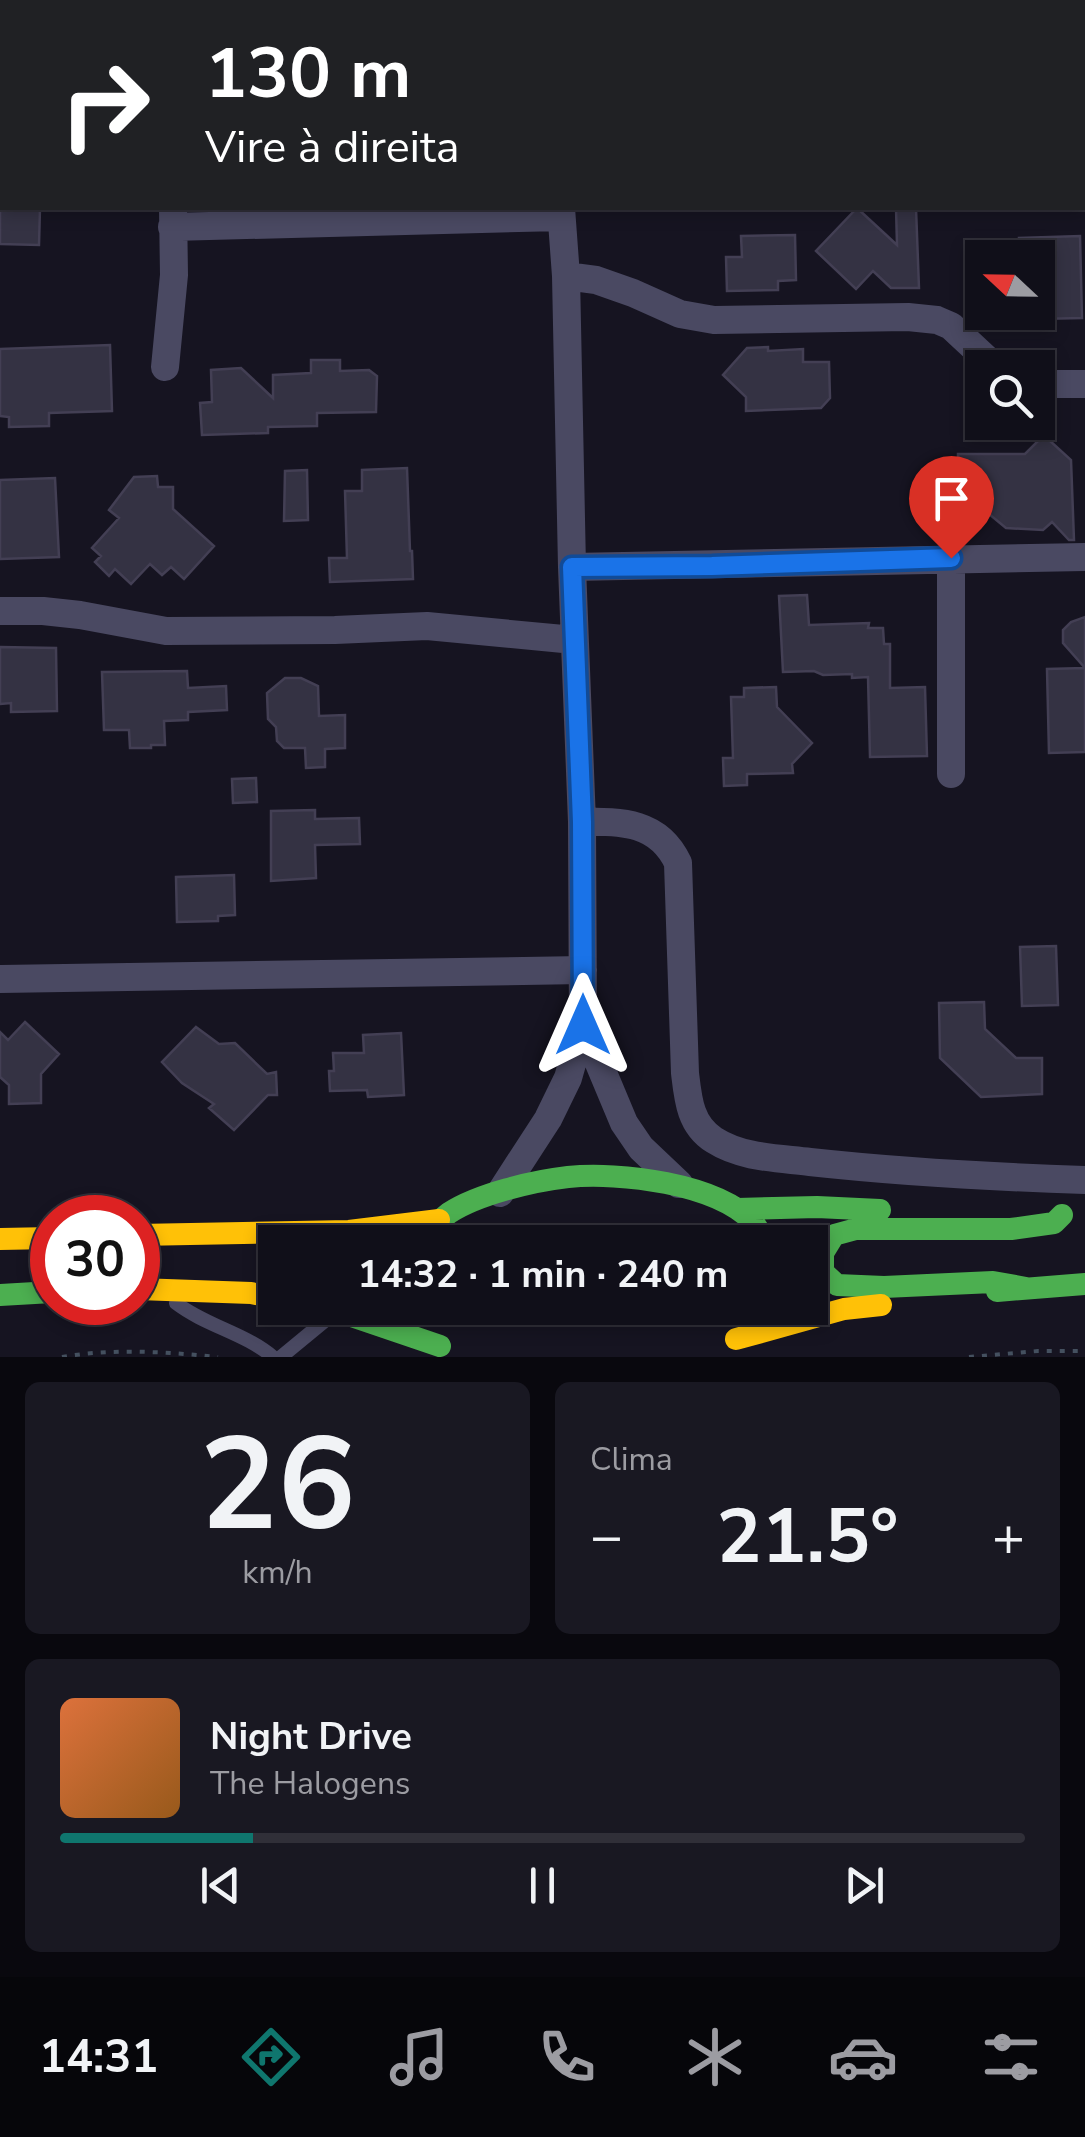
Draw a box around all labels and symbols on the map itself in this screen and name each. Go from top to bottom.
north arrow [965,240,1055,330]
pin [909,456,994,559]
position arrow [531,973,635,1077]
speed limit sign: 30 [30,1195,160,1325]

